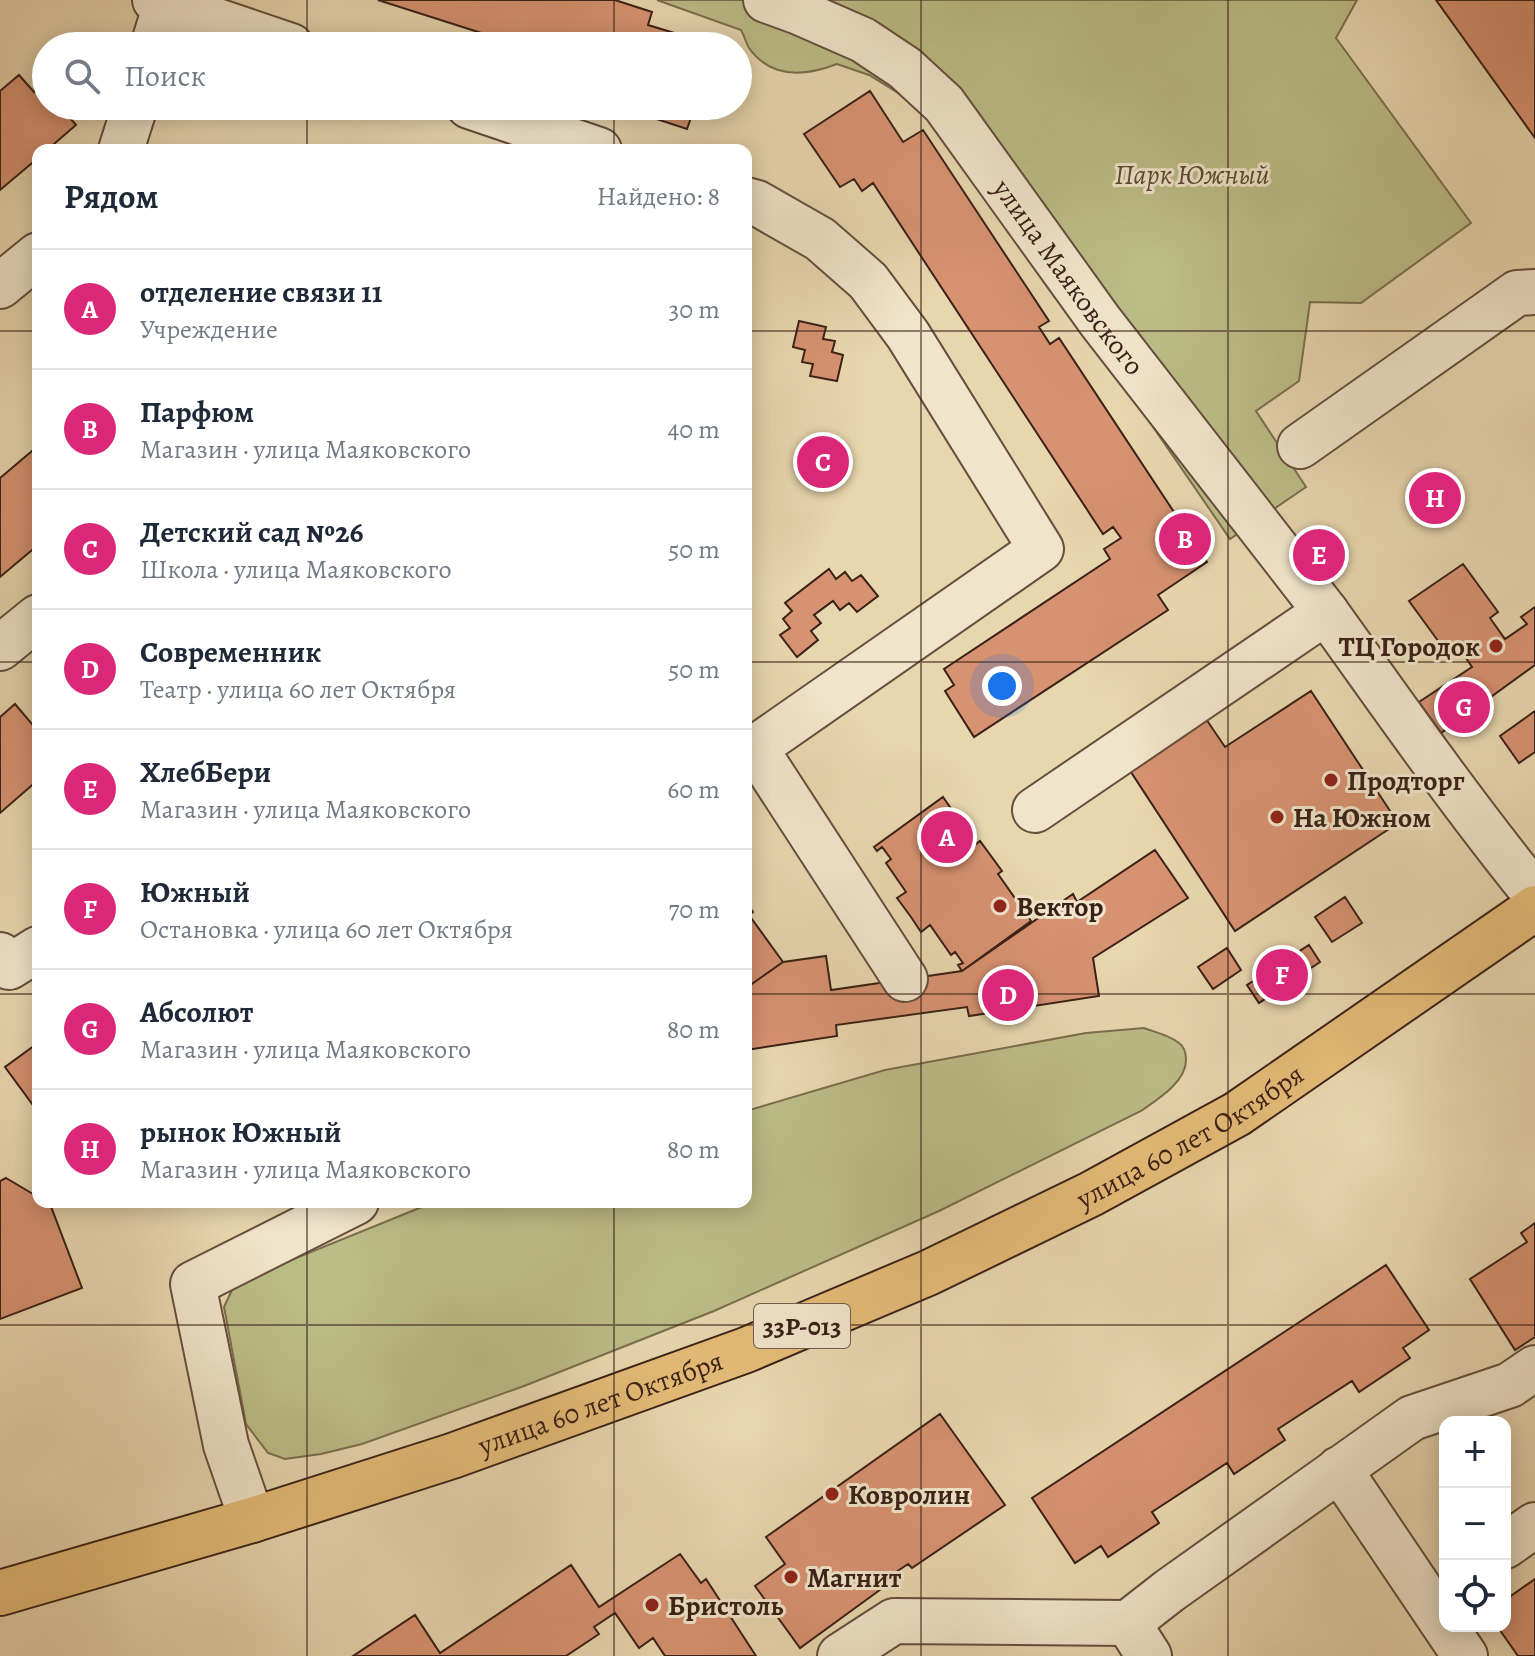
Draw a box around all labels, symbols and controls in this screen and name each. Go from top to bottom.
search box [32,32,752,120]
icon: search [60,54,104,98]
text: Поиск [124,56,206,96]
park label: Парк Южный [1114,156,1270,194]
street label: улица Маяковского [983,171,1153,383]
text: Рядом [64,173,158,220]
text: Найдено: 8 [597,179,720,214]
text: отделение связи 11 [140,272,383,312]
text: A [82,292,98,327]
text: 30 m [669,292,720,327]
text: Учреждение [140,312,278,347]
text: Парфюм [140,392,254,432]
text: B [82,412,98,447]
text: 40 m [668,412,720,447]
text: Магазин · улица Маяковского [140,432,471,467]
pin: C [797,432,849,492]
pin: H [1409,468,1461,528]
pin: B [1159,509,1211,569]
text: Детский сад №26 [140,512,363,552]
pin: E [1293,525,1345,585]
text: C [82,532,98,567]
text: 50 m [668,532,720,567]
text: Школа · улица Маяковского [140,552,452,587]
place label: ТЦ Городок [1339,628,1480,666]
text: Современник [140,632,321,672]
marker: ТЦ Городок [1487,637,1505,655]
text: D [81,652,99,687]
text: 50 m [668,652,720,687]
your location [982,666,1022,706]
text: Театр · улица 60 лет Октября [140,672,456,707]
pin: G [1438,677,1490,737]
text: ХлебБери [140,752,271,792]
place label: Продторг [1347,762,1465,800]
marker: Продторг [1322,771,1340,789]
text: E [82,772,98,807]
text: 60 m [667,772,720,807]
text: Магазин · улица Маяковского [140,792,471,827]
place label: На Южном [1293,799,1431,837]
pin: A [921,807,973,867]
marker: На Южном [1268,808,1286,826]
text: Южный [140,872,250,912]
place label: Вектор [1016,888,1103,926]
text: F [83,892,97,927]
text: 70 m [668,892,720,927]
marker: Вектор [991,897,1009,915]
text: Остановка · улица 60 лет Октября [140,912,513,947]
pin: F [1256,945,1308,1005]
pin: D [982,965,1034,1025]
text: Абсолют [140,992,254,1032]
text: G [81,1012,99,1047]
text: 80 m [667,1012,720,1047]
text: Магазин · улица Маяковского [140,1032,471,1067]
street label: улица 60 лет Октября [1069,1056,1311,1219]
text: рынок Южный [140,1112,342,1152]
text: H [80,1132,100,1167]
text: 80 m [667,1132,720,1167]
text: Магазин · улица Маяковского [140,1152,471,1187]
road number: 33Р-013 [754,1304,850,1348]
street label: улица 60 лет Октября [472,1342,728,1465]
map controls [1439,1416,1511,1632]
button: + [1439,1416,1511,1488]
place label: Ковролин [848,1476,970,1514]
marker: Ковролин [823,1485,841,1503]
button: − [1439,1488,1511,1560]
place label: Магнит [807,1559,902,1597]
button: locate [1439,1560,1511,1632]
marker: Магнит [782,1568,800,1586]
place label: Бристоль [668,1587,784,1625]
marker: Бристоль [643,1596,661,1614]

